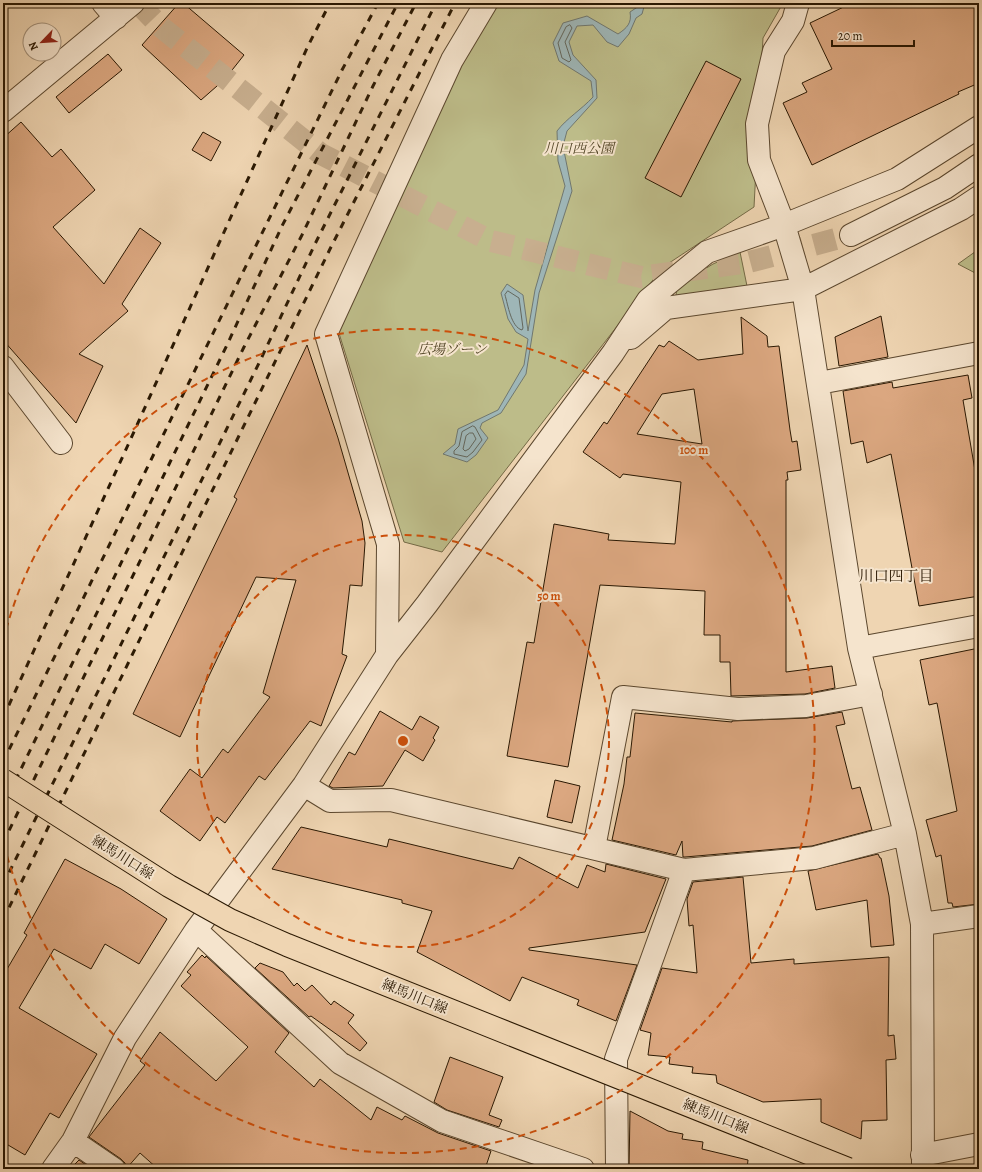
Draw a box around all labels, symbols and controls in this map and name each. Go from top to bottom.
north arrow [22,22,62,62]
scale bar [832,22,914,48]
text: 20 m [838,28,862,44]
text: N [25,39,42,53]
park label: 川口西公園 [544,139,616,158]
park label: 広場ゾーン [417,340,488,359]
text: 100 m [680,442,708,458]
district label: 川口四丁目 [858,566,934,586]
text: 50 m [537,588,561,604]
centre of rings [396,734,410,748]
street label: 練馬川口線 [88,831,157,884]
street label: 練馬川口線 [379,975,451,1018]
street label: 練馬川口線 [680,1095,752,1138]

